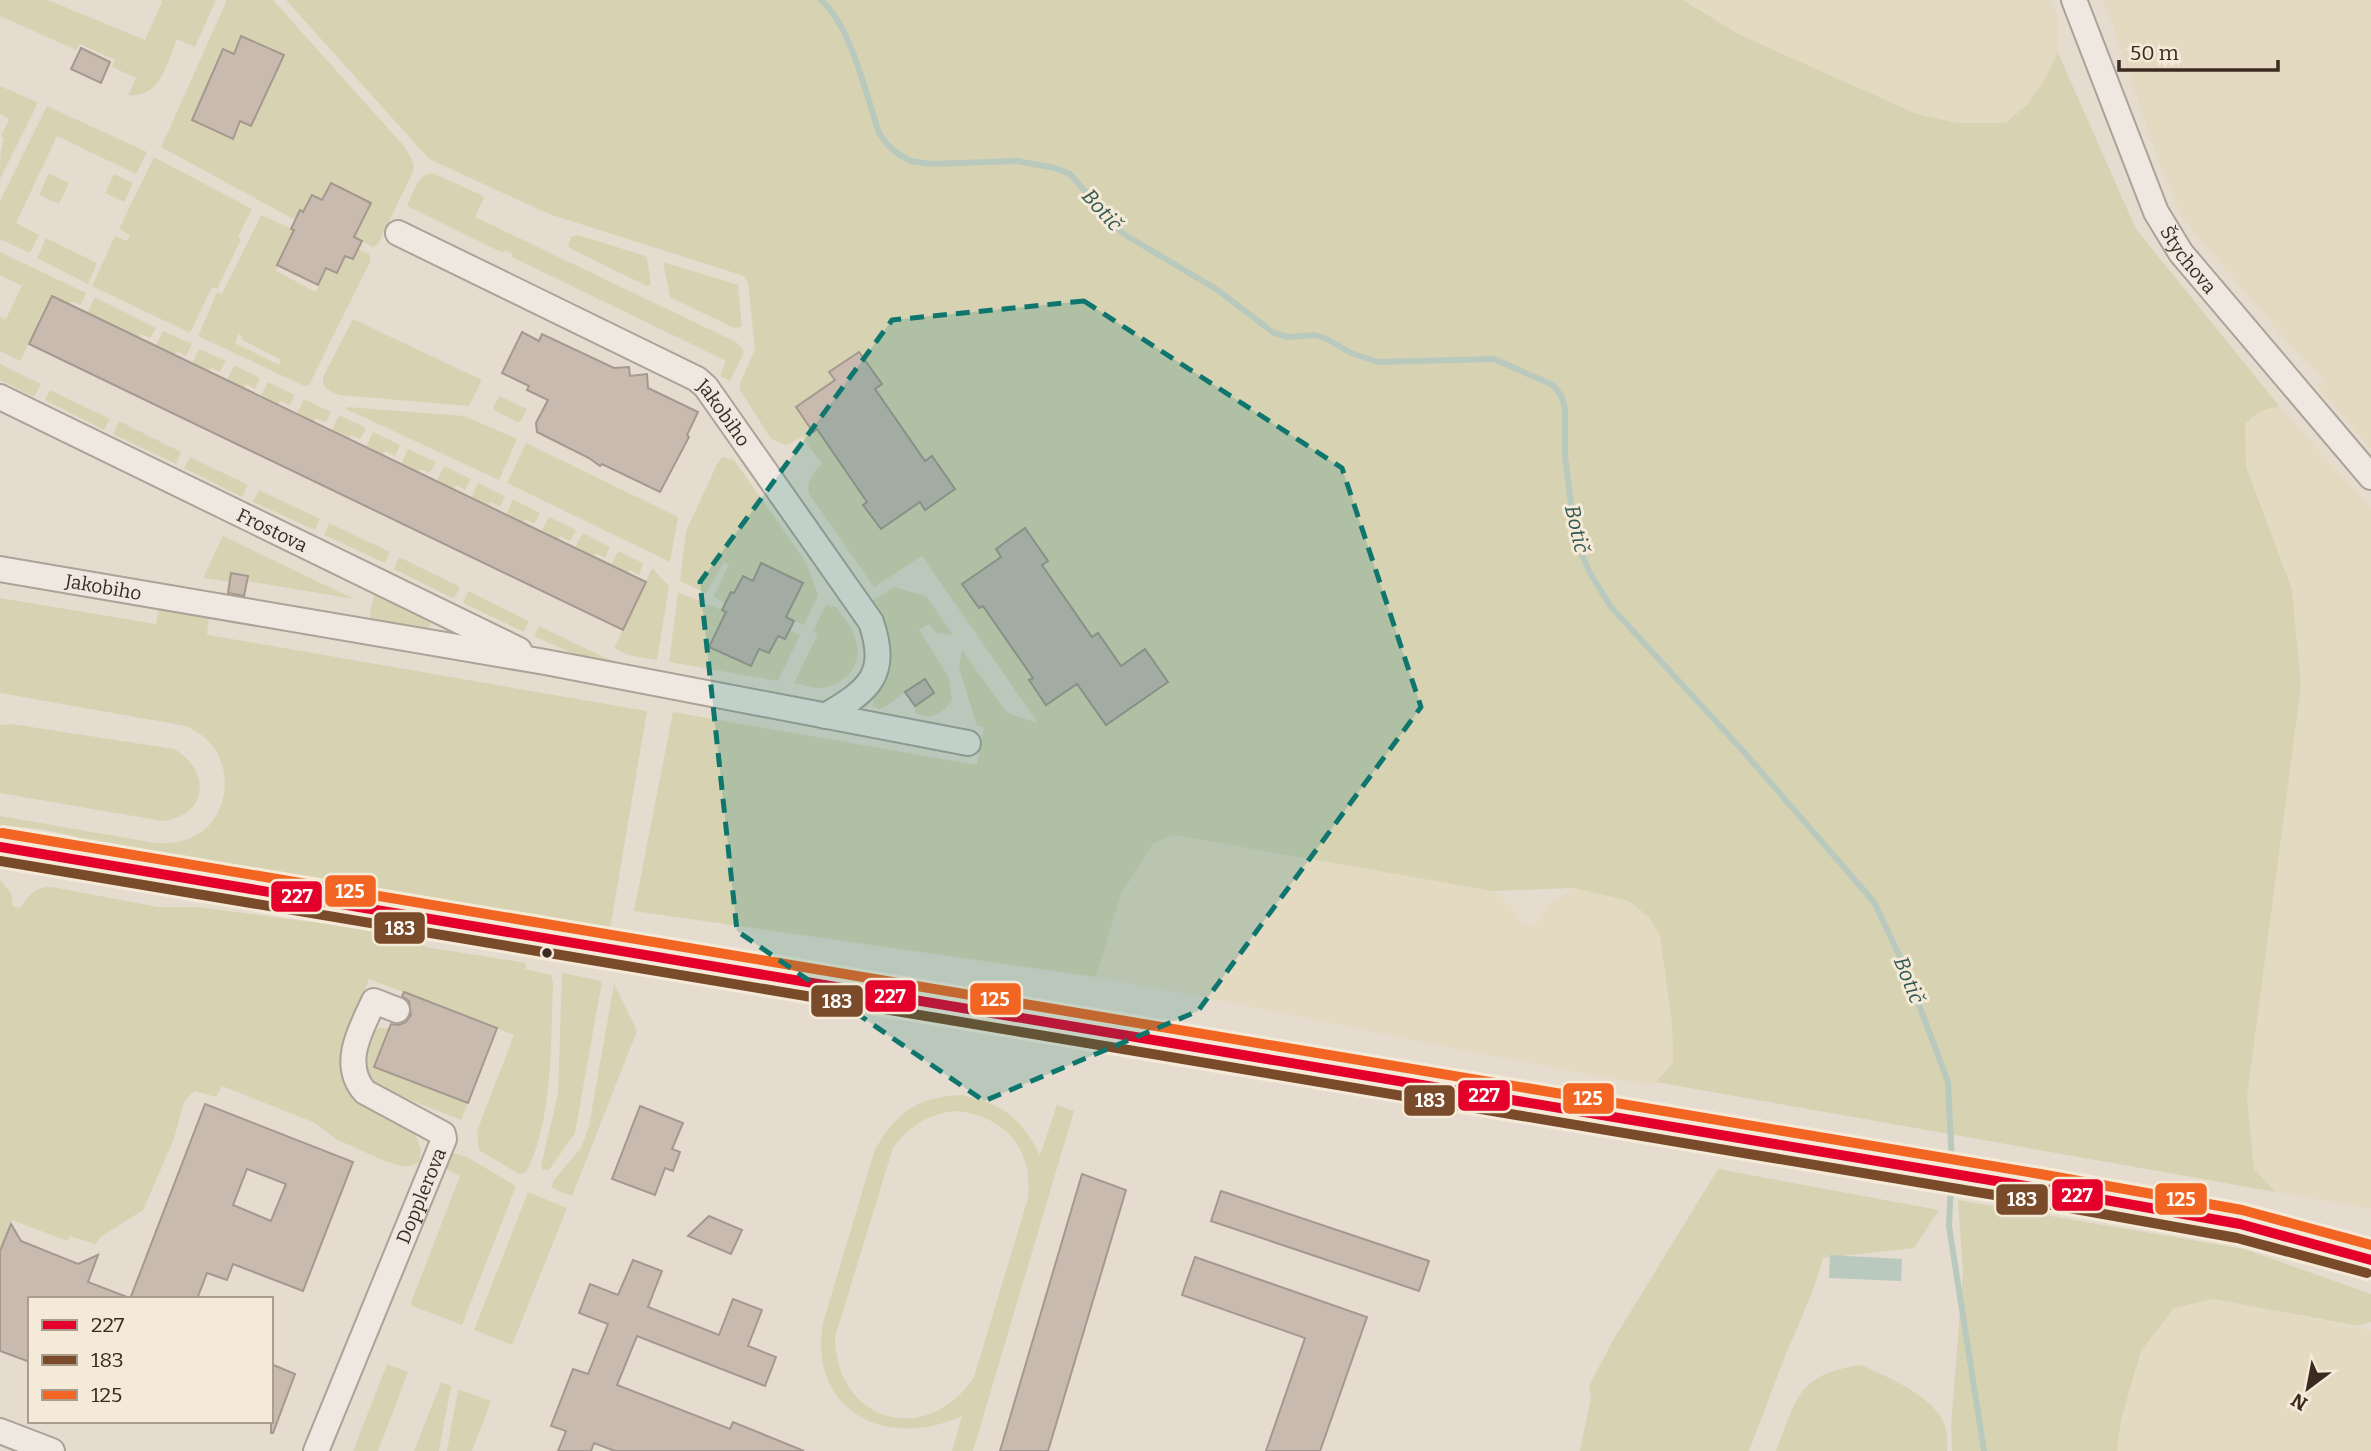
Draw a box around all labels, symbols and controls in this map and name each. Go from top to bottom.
scale bar [2119,28,2278,72]
text: 50 m [2130,40,2179,66]
water label: Botič [1076,183,1128,237]
street label: Štychova [2156,221,2222,299]
street label: Jakobiho [692,373,755,451]
street label: Frostova [233,503,312,557]
water label: Botič [1559,503,1595,556]
street label: Jakobiho [63,569,143,604]
line badge: 125 [324,874,377,908]
line badge: 227 [270,880,323,913]
text: 125 [335,880,365,903]
text: 227 [281,885,313,908]
line badge: 183 [373,911,426,945]
text: 183 [385,917,415,940]
unlabelled marker [540,946,554,960]
water label: Botič [1888,953,1930,1008]
line badge: 227 [864,979,917,1013]
line badge: 125 [969,982,1022,1016]
line badge: 183 [810,984,864,1018]
text: 227 [874,985,906,1008]
text: 125 [980,988,1010,1011]
text: 183 [822,990,852,1013]
line badge: 227 [1457,1079,1511,1112]
line badge: 125 [1562,1082,1615,1115]
line badge: 183 [1403,1084,1456,1117]
text: 227 [1468,1084,1500,1107]
text: 125 [1573,1087,1603,1110]
text: 183 [1415,1089,1445,1112]
street label: Dopplerova [391,1144,451,1247]
line badge: 227 [2051,1178,2104,1212]
line badge: 125 [2154,1182,2208,1216]
line badge: 183 [1995,1183,2049,1216]
text: 227 [2061,1184,2093,1207]
text: 183 [2007,1188,2037,1211]
text: 125 [2166,1188,2196,1211]
legend [28,1297,273,1423]
text: 227 [91,1312,125,1338]
text: 183 [91,1347,124,1373]
north arrow [2273,1353,2343,1423]
text: 125 [91,1382,122,1408]
text: N [2287,1388,2312,1416]

